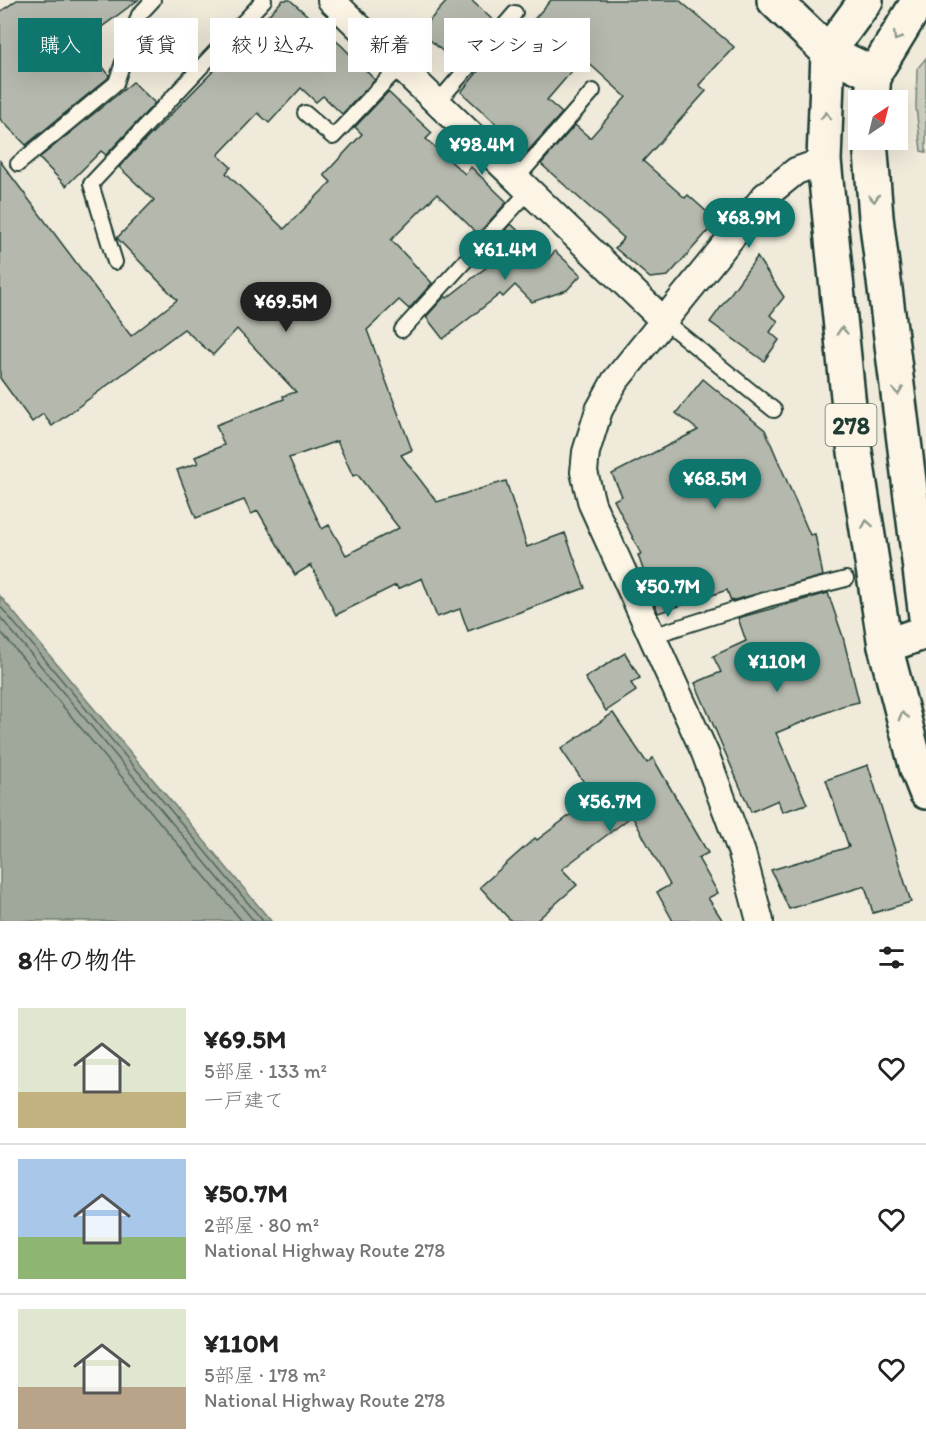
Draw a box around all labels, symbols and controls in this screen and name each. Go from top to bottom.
chip: 購入 [18,18,102,72]
chip: 賃貸 [114,18,198,72]
chip: 絞り込み [210,18,336,72]
chip: 新着 [348,18,432,72]
chip: マンション [444,18,590,72]
one-way arrow [892,31,904,41]
north arrow [848,90,908,150]
map controls [848,90,908,150]
one-way arrow [819,111,832,120]
pin: ¥98.4M [433,125,531,176]
text: ¥98.4M [449,132,515,156]
one-way arrow [868,193,881,202]
pin: ¥68.9M [700,198,798,249]
text: ¥68.9M [717,205,781,229]
pin: ¥61.4M [456,230,554,281]
text: ¥61.4M [473,237,537,261]
pin: ¥69.5M [237,282,335,333]
text: ¥69.5M [254,289,318,313]
one-way arrow [836,326,849,336]
one-way arrow [891,387,903,396]
road number: 278 [826,404,876,446]
pin: ¥68.5M [666,459,764,510]
text: ¥68.5M [683,466,747,490]
one-way arrow [861,520,873,529]
pin: ¥50.7M [619,567,717,618]
text: ¥50.7M [636,574,700,598]
pin: ¥110M [735,642,819,693]
text: ¥110M [748,649,806,673]
one-way arrow [898,711,911,721]
pin: ¥56.7M [561,782,659,833]
text: ¥56.7M [579,789,641,813]
icon: filters [875,941,908,974]
text: 8件の物件 [18,944,136,976]
text: ¥69.5M [204,1023,286,1055]
icon: home [66,1032,138,1104]
icon: heart [875,1052,908,1085]
text: 5部屋 · 133 m² [204,1059,327,1083]
text: 一戸建て [204,1088,284,1112]
text: ¥50.7M [204,1177,288,1209]
icon: home [66,1183,138,1255]
icon: heart [875,1203,908,1236]
text: 2部屋 · 80 m² [204,1213,319,1237]
text: National Highway Route 278 [204,1238,445,1262]
text: ¥110M [204,1327,279,1359]
icon: home [66,1333,138,1405]
icon: heart [875,1353,908,1386]
text: 5部屋 · 178 m² [204,1363,326,1387]
text: National Highway Route 278 [204,1388,445,1412]

